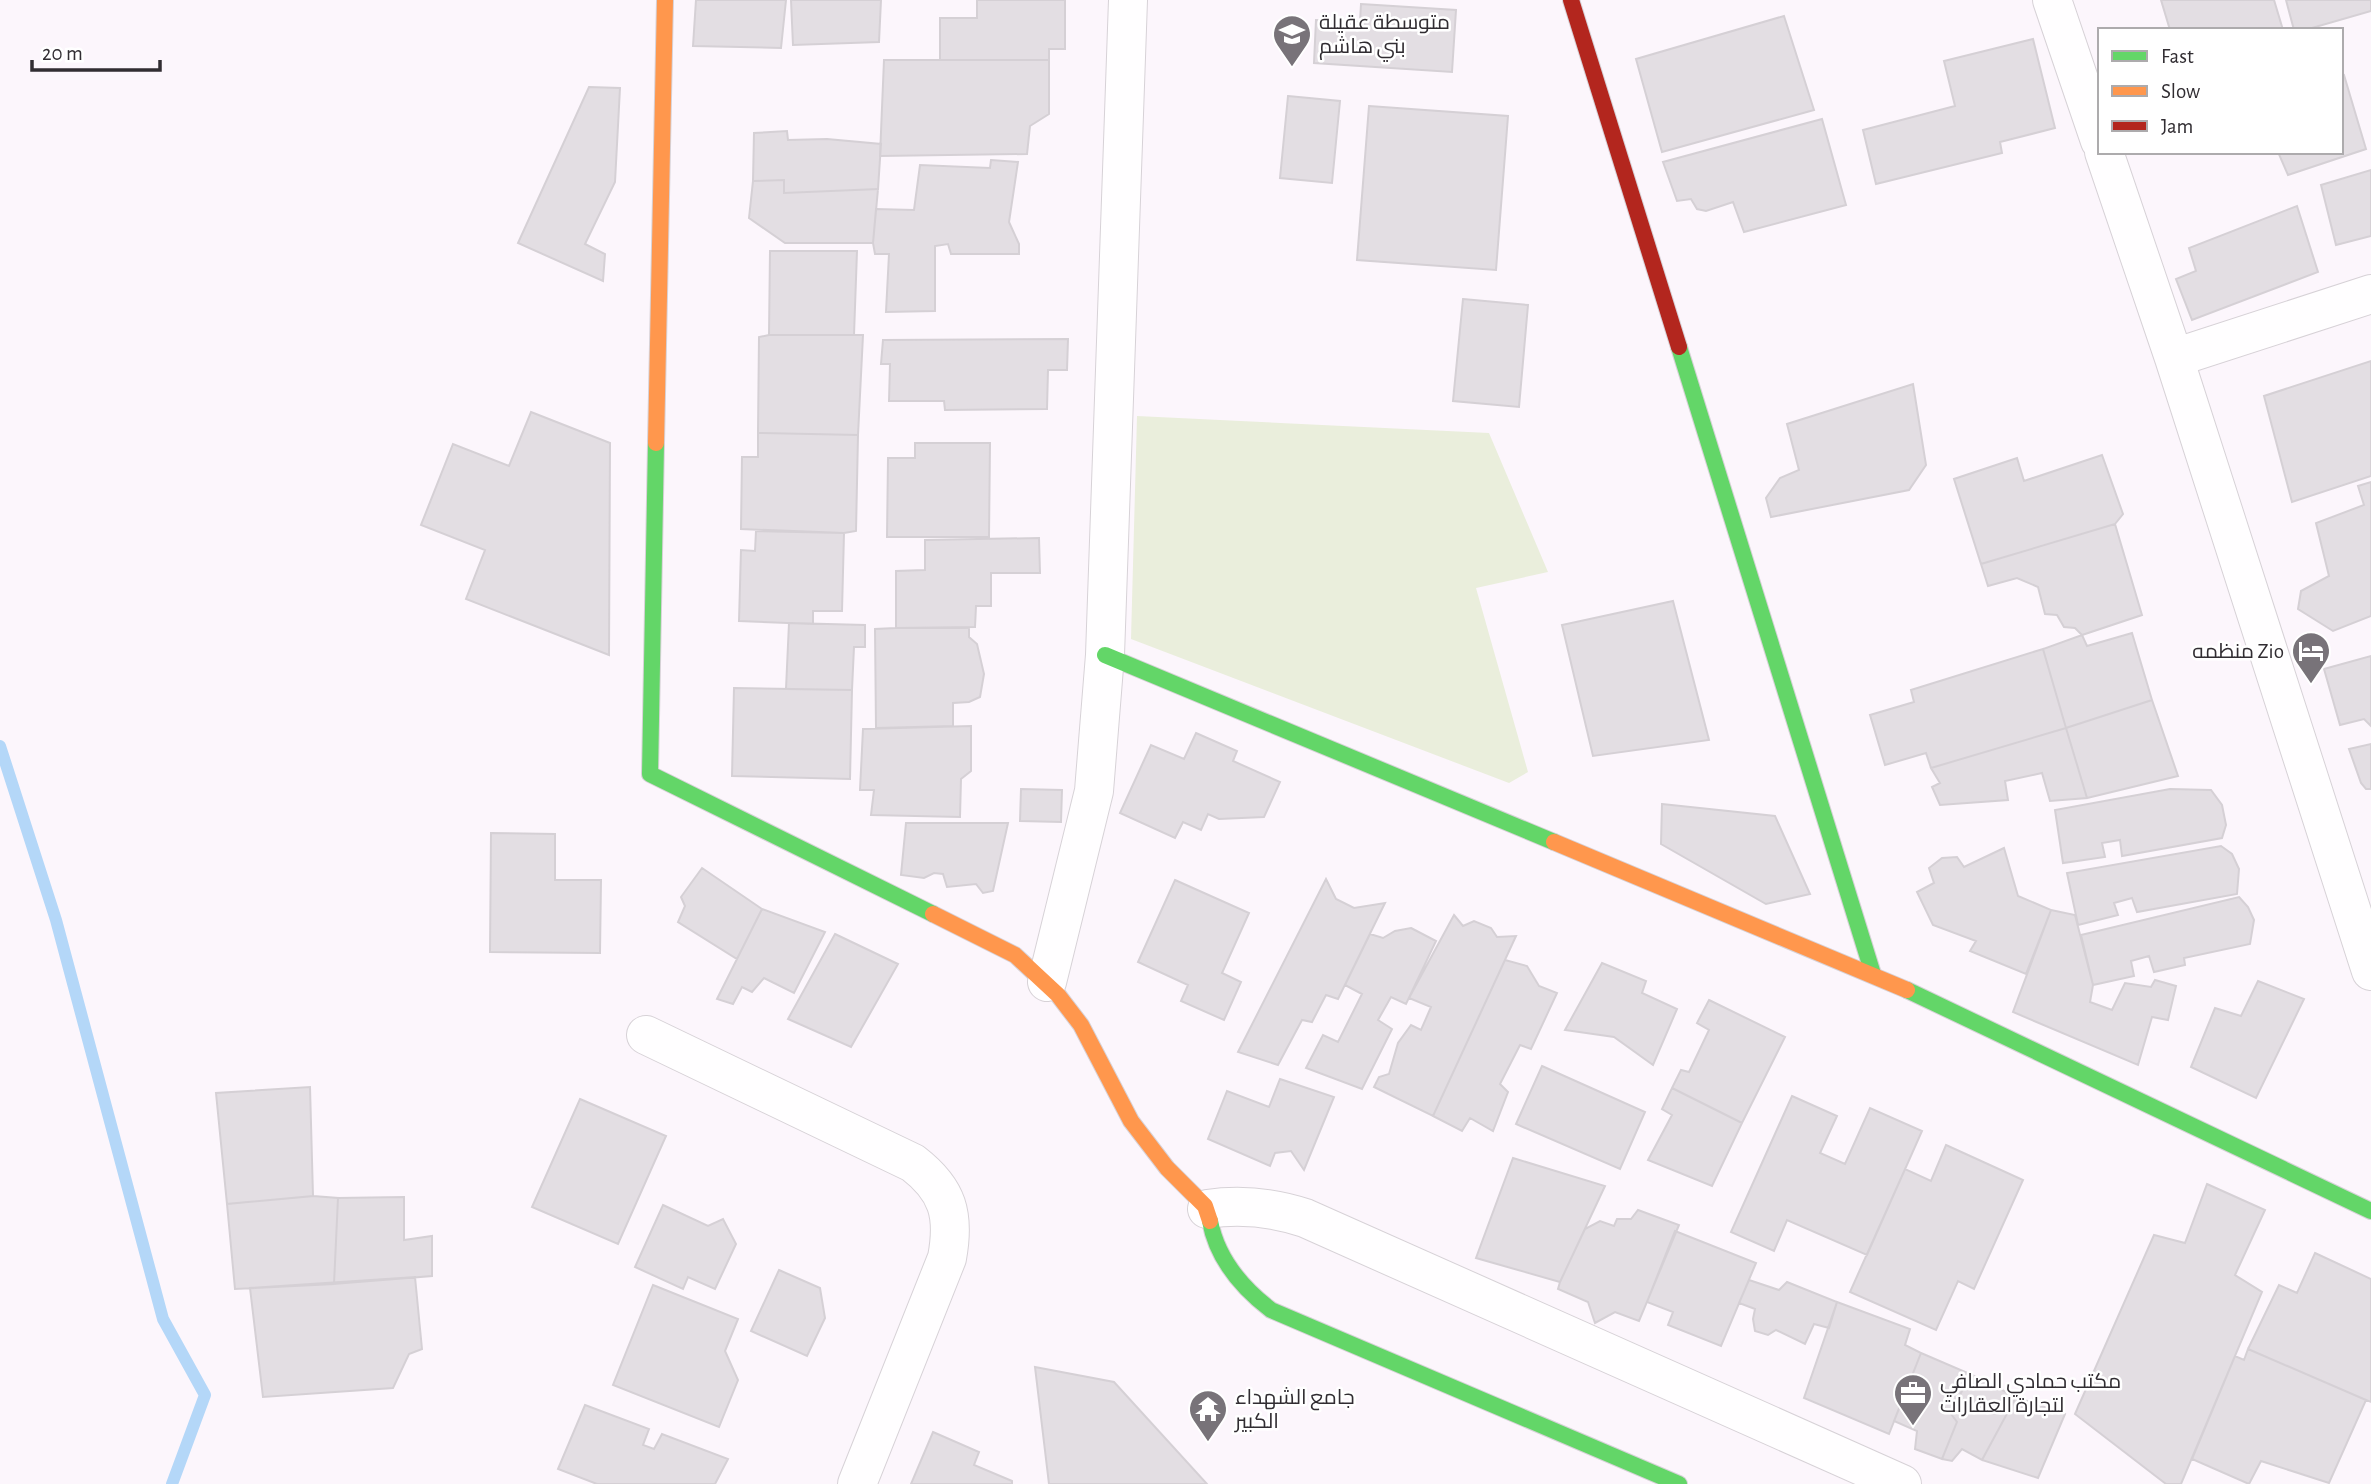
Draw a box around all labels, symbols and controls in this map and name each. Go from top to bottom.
place label: متوسطة عقيلة بني هاشم [1319,12,1450,62]
school or university icon: متوسطة عقيلة بني هاشم [1271,13,1313,68]
scale bar [32,28,159,72]
legend [2098,28,2343,154]
text: 20 m [42,43,83,64]
text: Fast [2161,46,2194,67]
text: Slow [2161,81,2200,102]
text: Jam [2161,116,2193,137]
hotel icon: منظمه Zio [2290,630,2332,685]
place label: منظمه Zio [2192,641,2284,662]
place label: مكتب حمادي الصافي لتجارة العقارات [1940,1371,2121,1417]
office icon: مكتب حمادي الصافي لتجارة العقارات [1892,1372,1934,1427]
place label: جامع الشهداء الكبير [1234,1387,1355,1433]
temple icon: جامع الشهداء الكبير [1187,1388,1229,1443]

